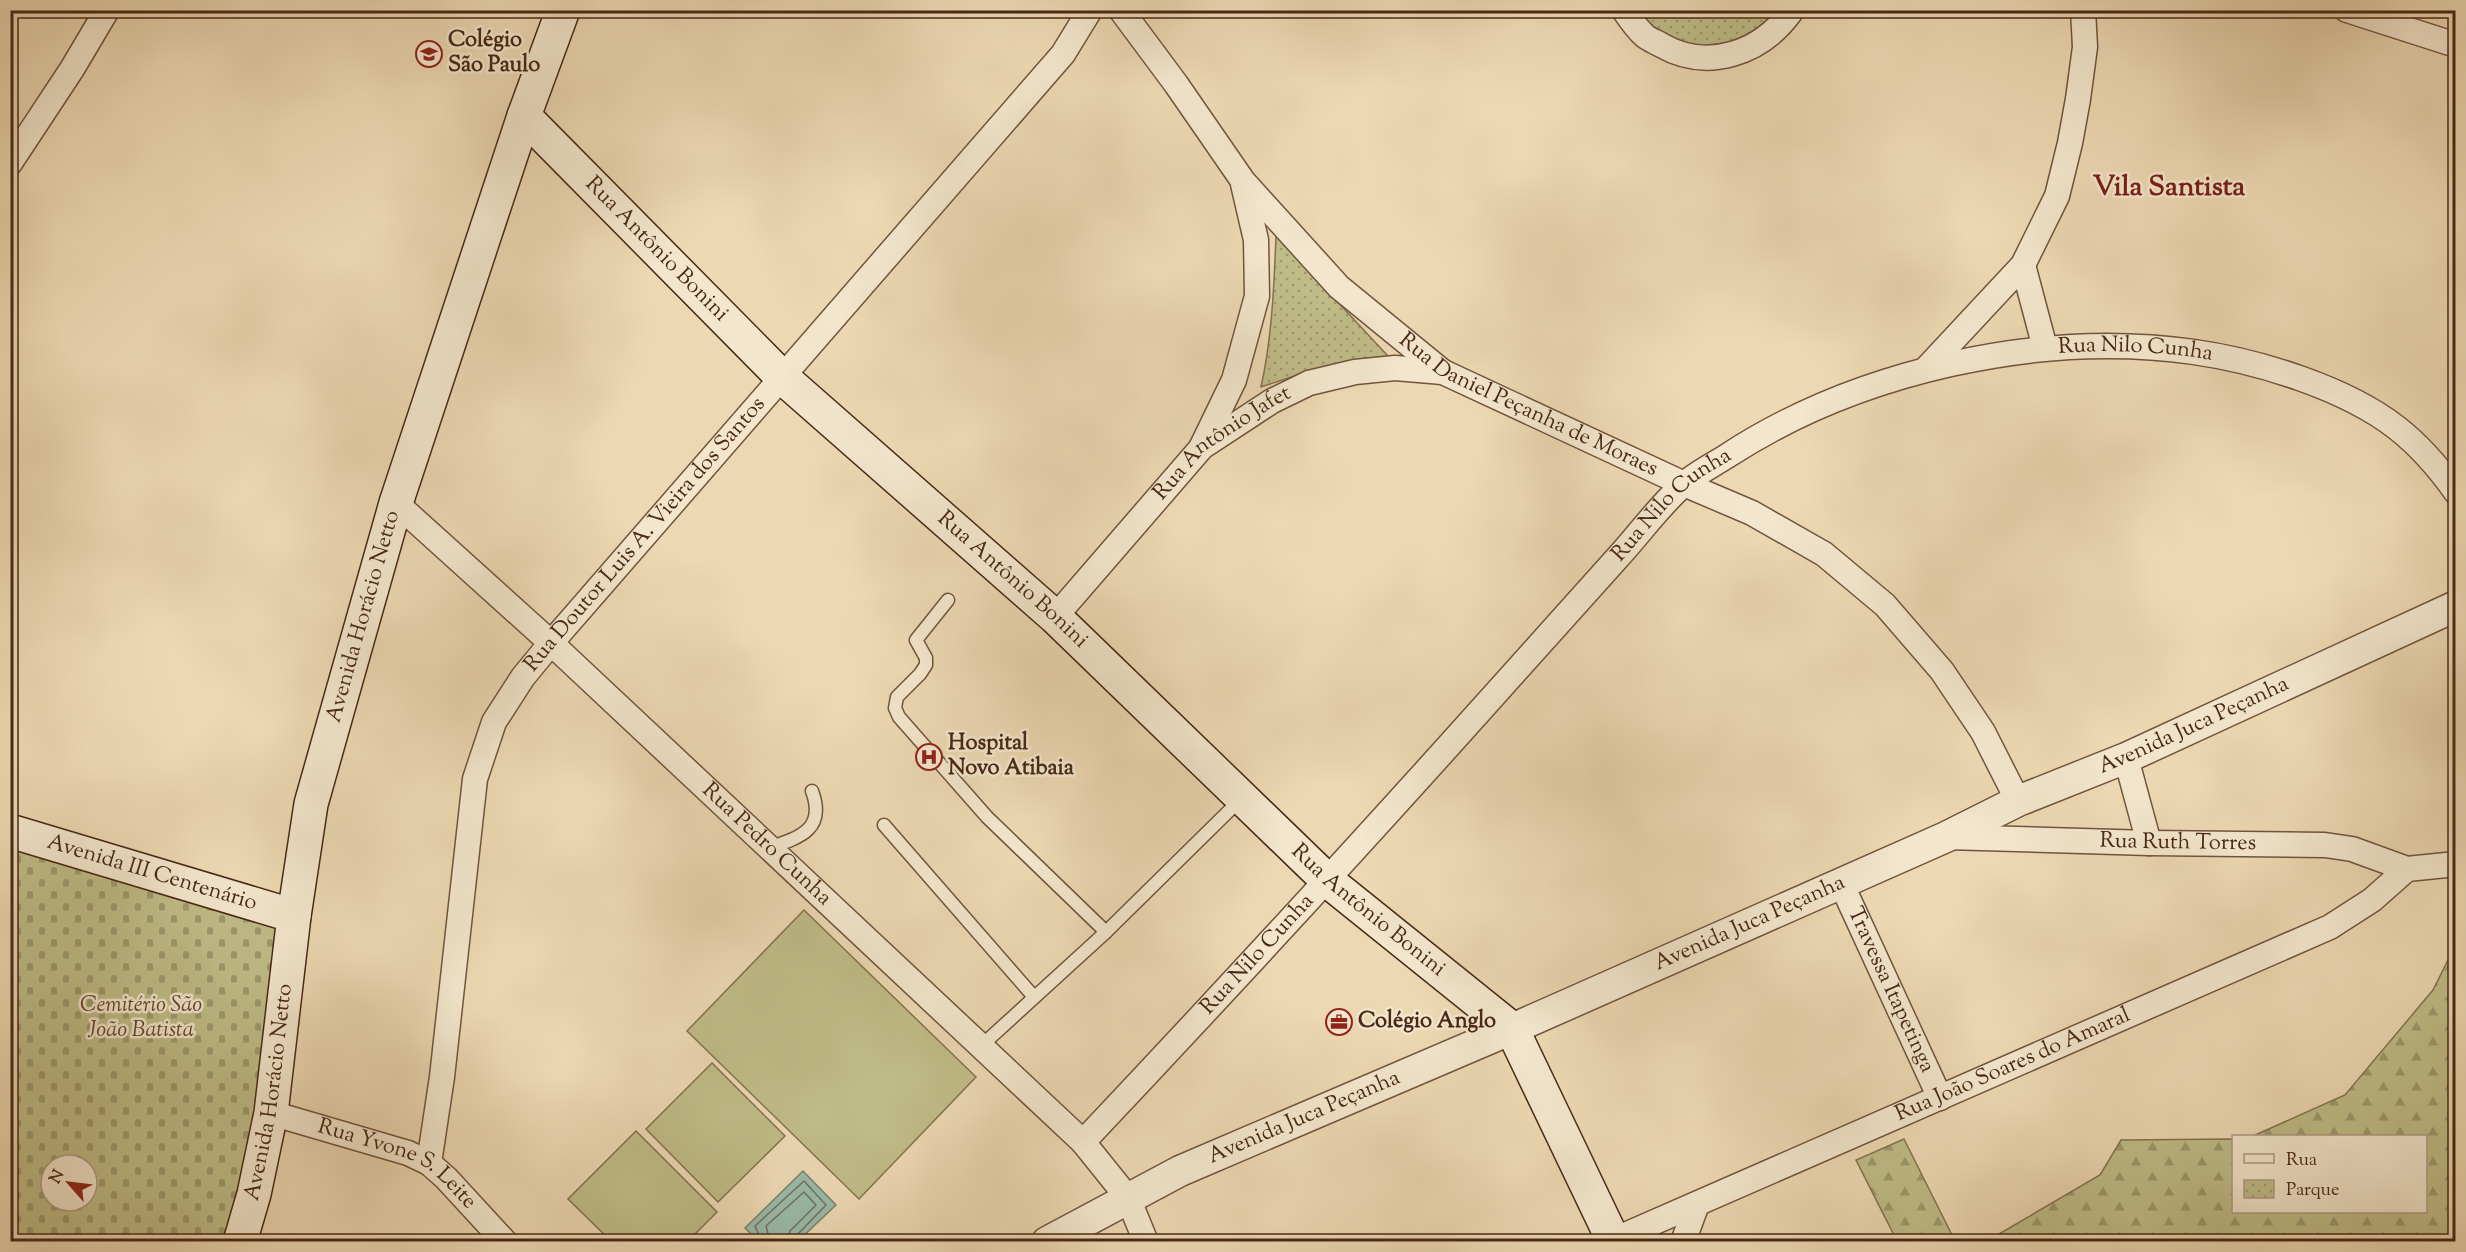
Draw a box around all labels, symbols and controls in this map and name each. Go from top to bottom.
place label: Colégio São Paulo [448,25,540,82]
school or university icon: Colégio São Paulo [414,39,444,69]
district label: Vila Santista [2093,168,2245,208]
street label: Rua Antônio Bonini [577,170,735,330]
street label: Rua Daniel Peçanha de Moraes [1391,325,1663,486]
street label: Rua Nilo Cunha [2057,330,2215,371]
street label: Rua Antônio Jafet [1146,378,1297,508]
street label: Rua Doutor Luis A. Vieira dos Santos [517,390,774,679]
street label: Rua Nilo Cunha [1605,441,1738,570]
street label: Rua Antônio Bonini [929,504,1095,656]
street label: Avenida Horácio Netto [319,507,409,727]
street label: Avenida Juca Peçanha [2094,669,2294,783]
place label: Hospital Novo Atibaia [948,728,1075,785]
hospital icon: Hospital Novo Atibaia [914,742,944,772]
street label: Rua Pedro Cunha [694,776,838,914]
street label: Rua Ruth Torres [2099,826,2256,860]
street label: Avenida III Centenário [43,827,261,920]
street label: Rua Antônio Bonini [1283,837,1452,985]
street label: Avenida Juca Peçanha [1649,867,1851,980]
street label: Rua Nilo Cunha [1193,887,1322,1023]
street label: Travessa Itapetinga [1838,902,1942,1078]
street label: Avenida Horácio Netto [237,982,302,1204]
park label: Cemitério São João Batista [80,990,202,1047]
street label: Rua João Soares do Amaral [1890,1000,2136,1131]
place label: Colégio Anglo [1358,1006,1496,1038]
office icon: Colégio Anglo [1324,1007,1354,1037]
street label: Avenida Juca Peçanha [1203,1063,1405,1173]
street label: Rua Yvone S. Leite [314,1111,484,1217]
legend [2232,1135,2427,1213]
text: Rua [2286,1148,2317,1174]
north arrow [39,1153,99,1213]
text: N [45,1166,71,1188]
text: Parque [2286,1178,2339,1204]

